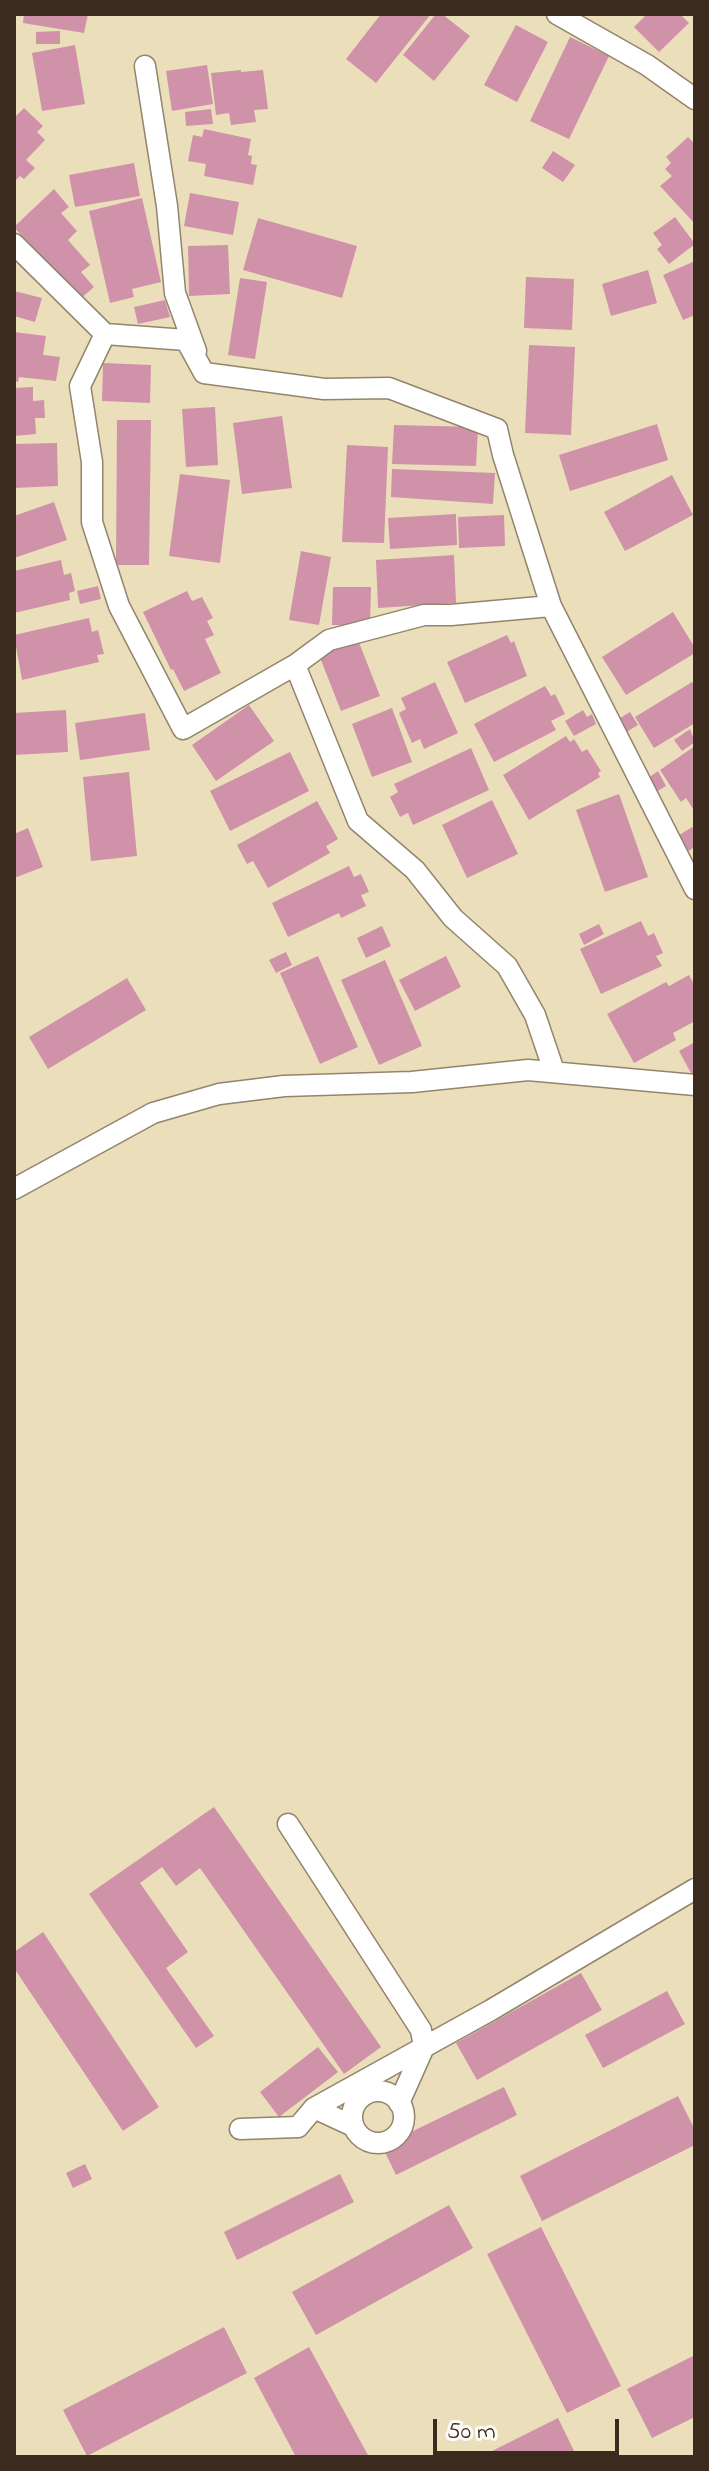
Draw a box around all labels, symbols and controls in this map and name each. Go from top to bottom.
scale bar [437,2403,623,2453]
text: 50 m [447,2415,496,2450]

